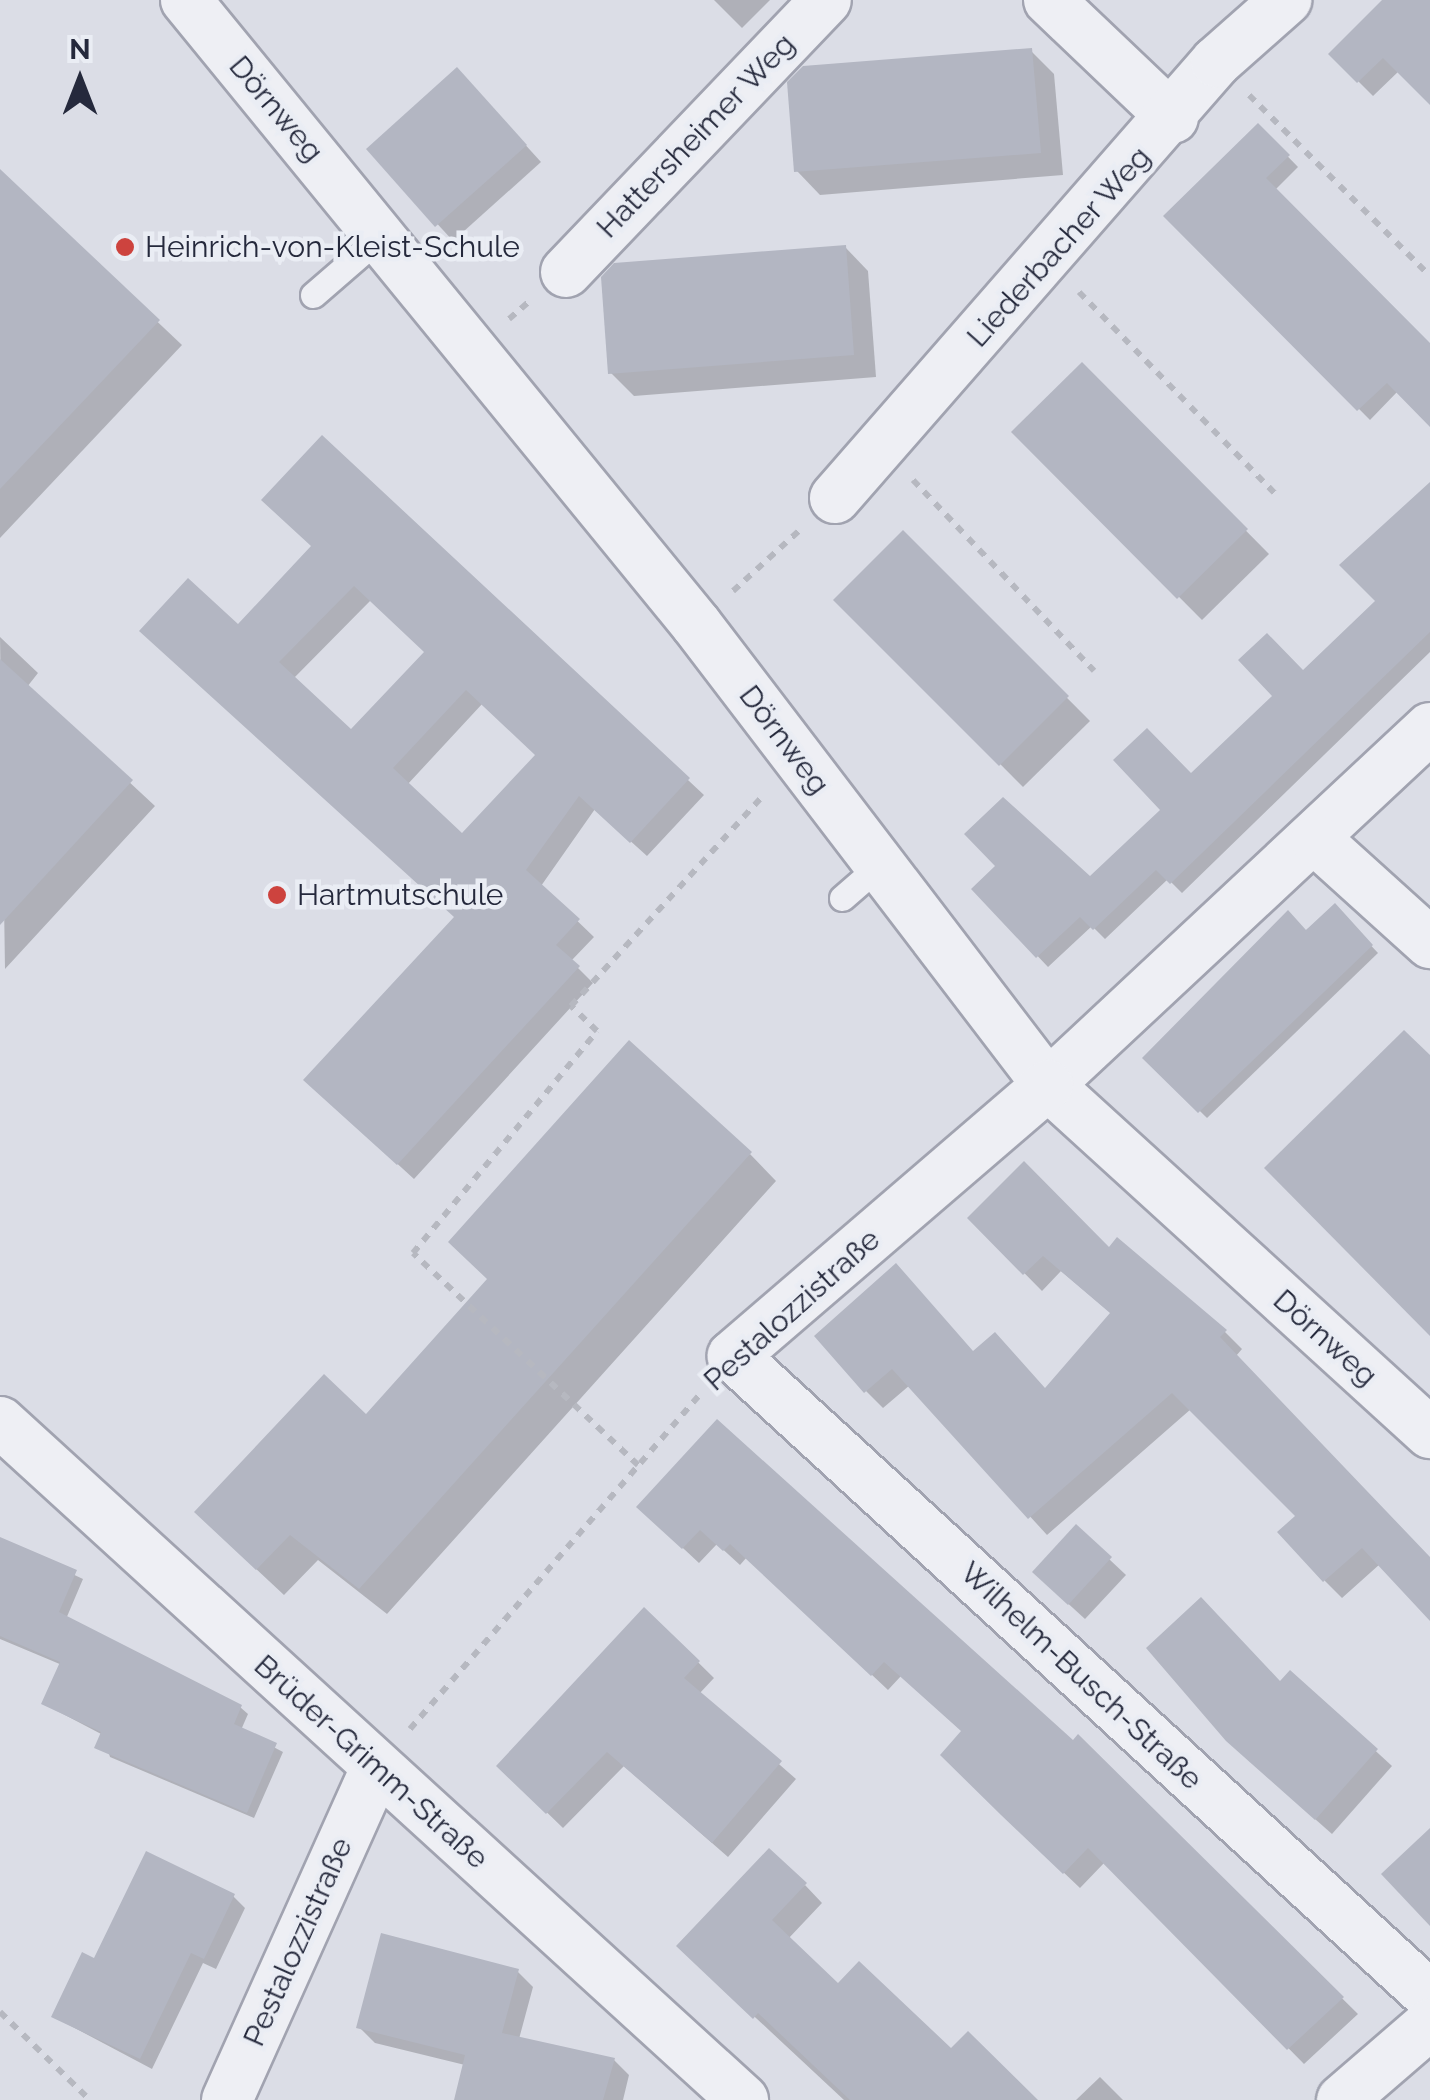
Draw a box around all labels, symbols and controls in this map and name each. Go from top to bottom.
street label: Hattersheimer Weg [589,26,803,246]
north arrow [30,30,130,130]
text: N [69,33,91,66]
street label: Dörnweg [221,49,331,169]
street label: Liederbacher Weg [959,139,1159,355]
place label: Heinrich-von-Kleist-Schule [145,229,520,265]
marker: Heinrich-von-Kleist-Schule [114,236,136,258]
street label: Dörnweg [731,678,837,802]
place label: Hartmutschule [297,877,503,913]
marker: Hartmutschule [266,884,288,906]
street label: Pestalozzistraße [697,1222,887,1398]
street label: Dörnweg [1266,1282,1384,1394]
street label: Wilhelm-Busch-Straße [953,1555,1209,1797]
street label: Brüder-Grimm-Straße [247,1648,495,1876]
street label: Pestalozzistraße [236,1832,360,2052]

